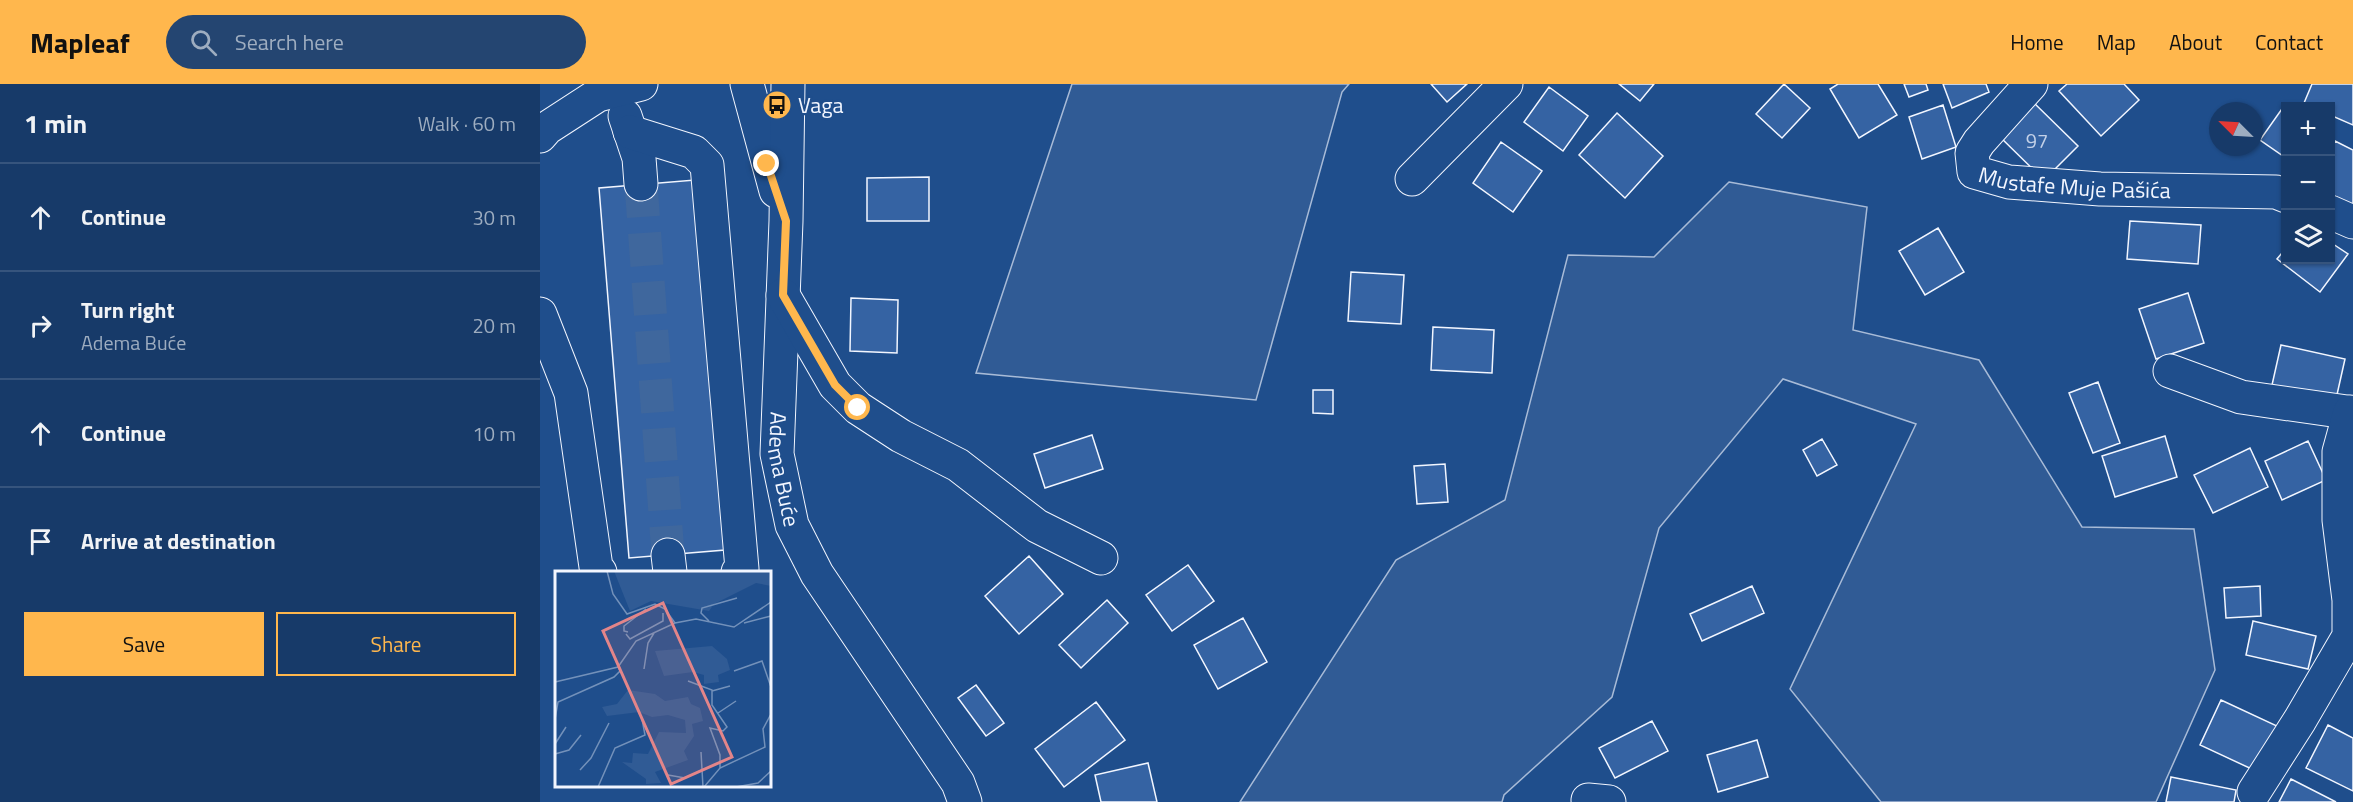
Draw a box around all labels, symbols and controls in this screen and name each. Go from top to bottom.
search box [166,15,586,69]
text: Mapleaf [30,21,130,64]
text: Search here [235,25,344,59]
icon: search [187,26,220,59]
text: Home [2010,26,2064,58]
text: Map [2097,26,2136,58]
text: About [2169,26,2222,58]
text: Contact [2255,26,2323,58]
place label: Vaga [798,88,844,122]
bus stop icon: Vaga [761,89,793,121]
north arrow [2209,102,2263,156]
map controls [2281,102,2335,264]
button: + [2281,102,2335,156]
text: 1 min [24,104,87,143]
text: Walk · 60 m [418,108,516,139]
house number: 97 [2026,125,2048,156]
route end [753,150,779,176]
button: − [2281,156,2335,210]
street label: Mustafe Muje Pašića [1975,157,2171,207]
text: Continue [81,200,166,234]
icon: ahead [24,201,57,234]
text: 30 m [472,202,516,233]
button: layers [2281,210,2335,264]
text: Turn right [81,293,175,327]
icon: right [24,309,57,342]
text: 20 m [472,310,516,341]
text: Adema Buće [81,327,186,358]
route start [844,394,870,420]
street label: Adema Buće [759,411,809,530]
text: Continue [81,416,166,450]
icon: ahead [24,417,57,450]
text: 10 m [472,418,516,449]
text: Arrive at destination [81,524,276,558]
icon: arrive [24,525,57,558]
inset map [555,571,771,787]
button: Save [24,612,264,676]
button: Share [276,612,516,676]

